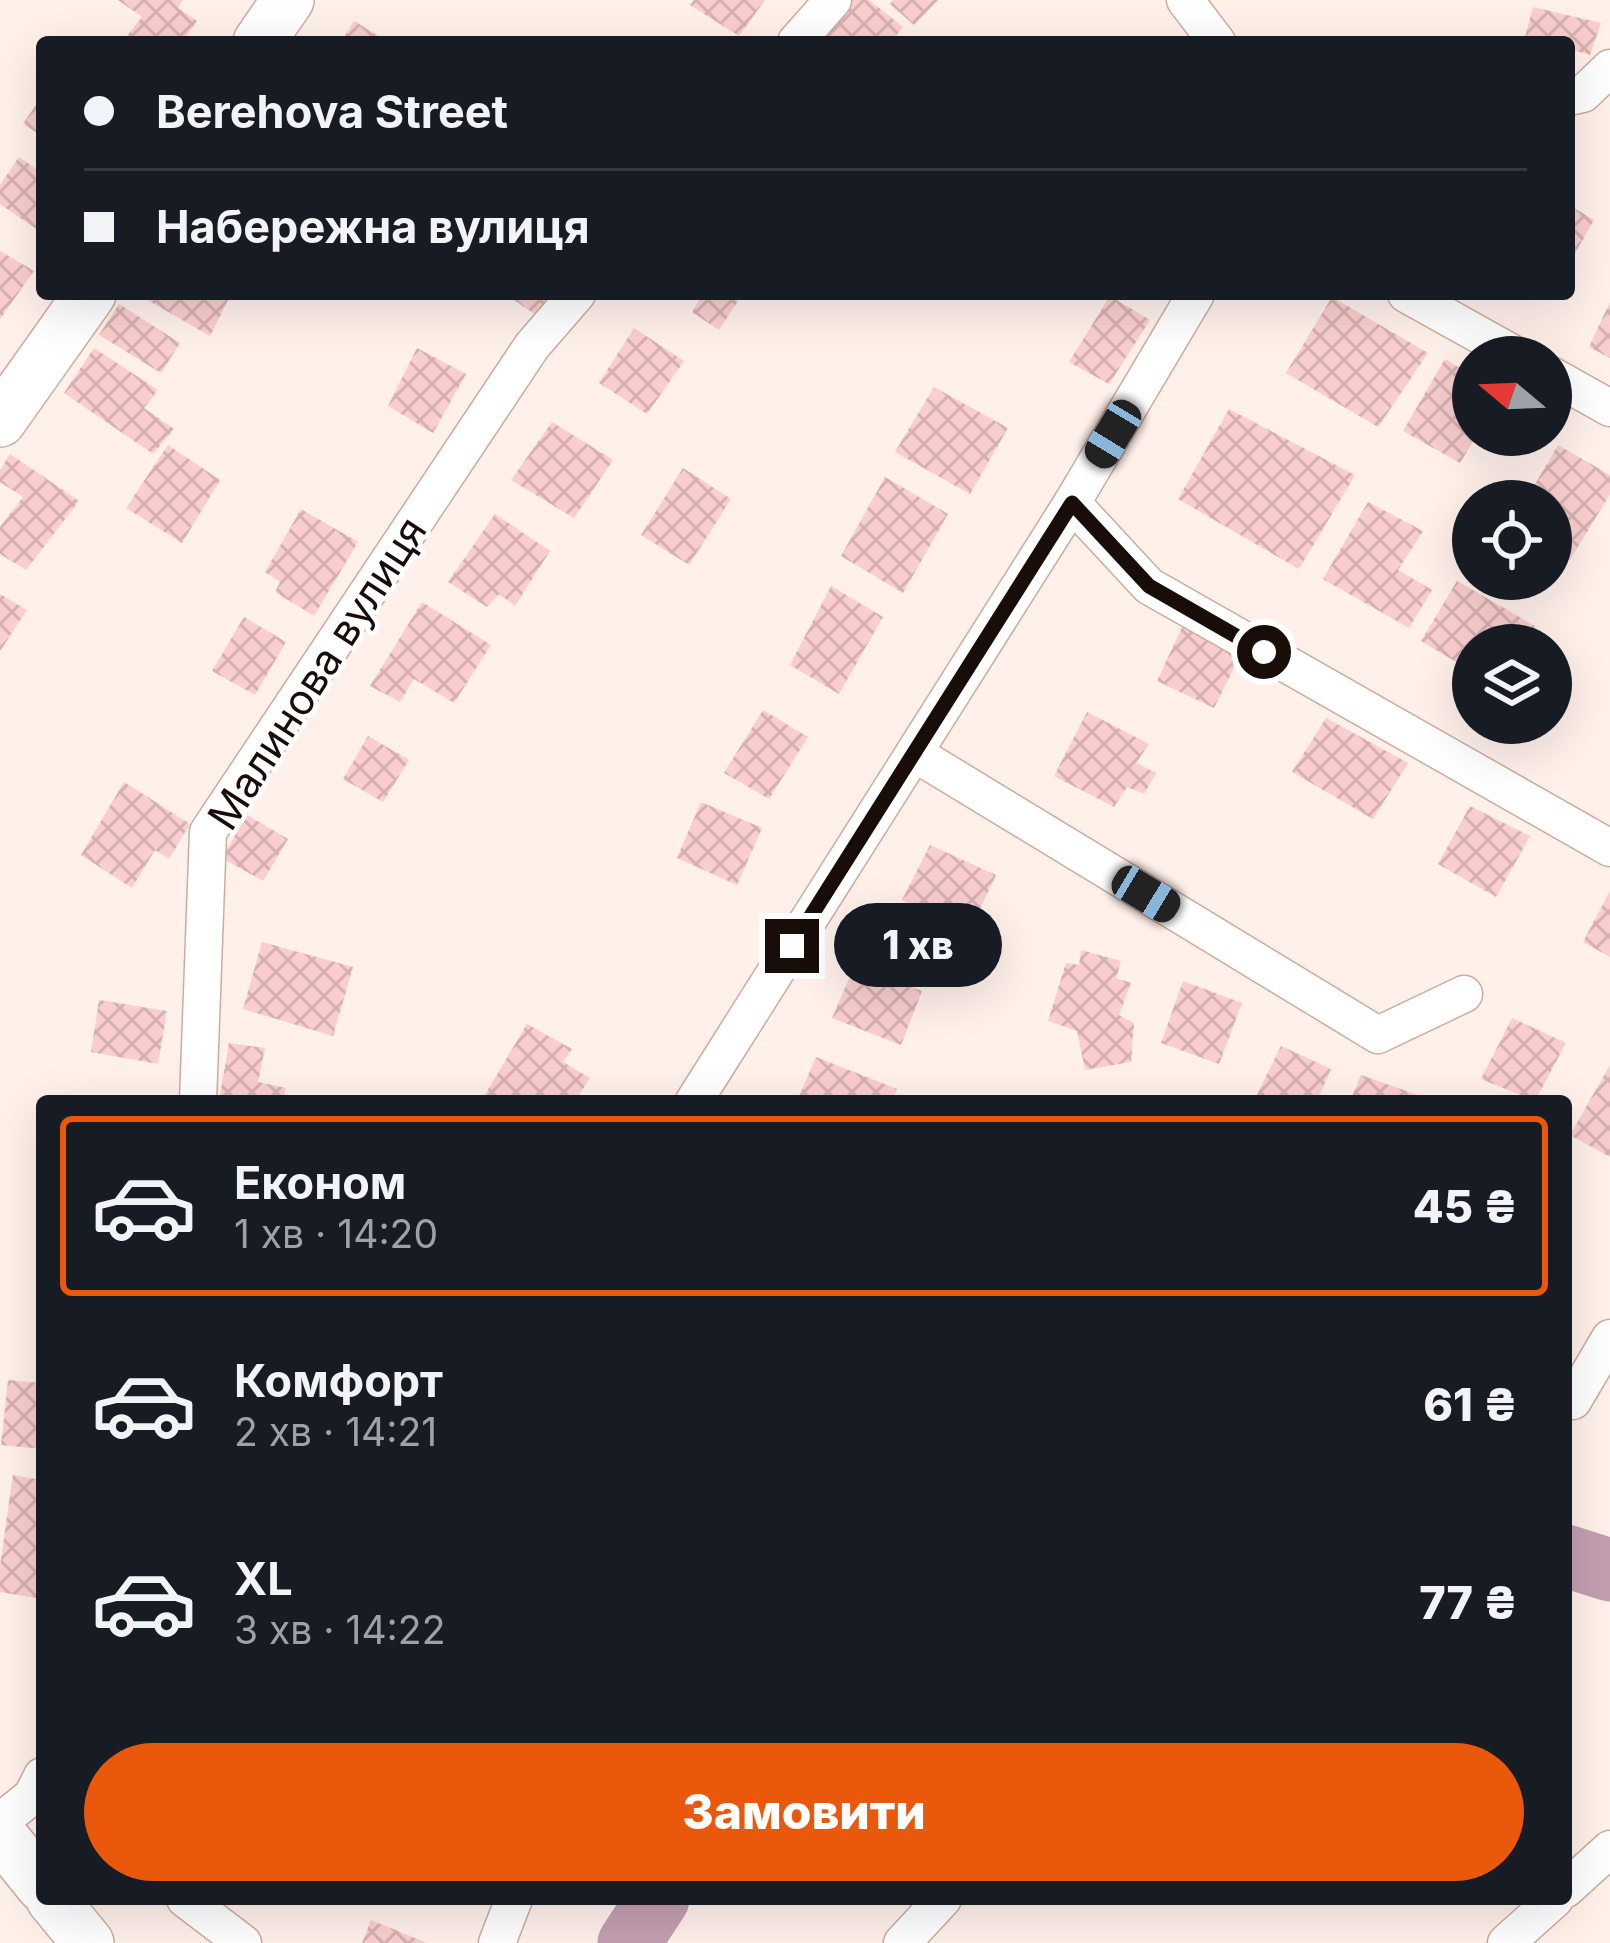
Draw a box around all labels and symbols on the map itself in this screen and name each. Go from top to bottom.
north arrow [1452,336,1572,456]
car [1079,394,1147,474]
street label: Малинова вулиця [196,507,437,839]
route start [1237,625,1291,679]
car [1106,860,1186,928]
callout: 1 хв [834,904,1002,988]
route end [765,919,819,973]

